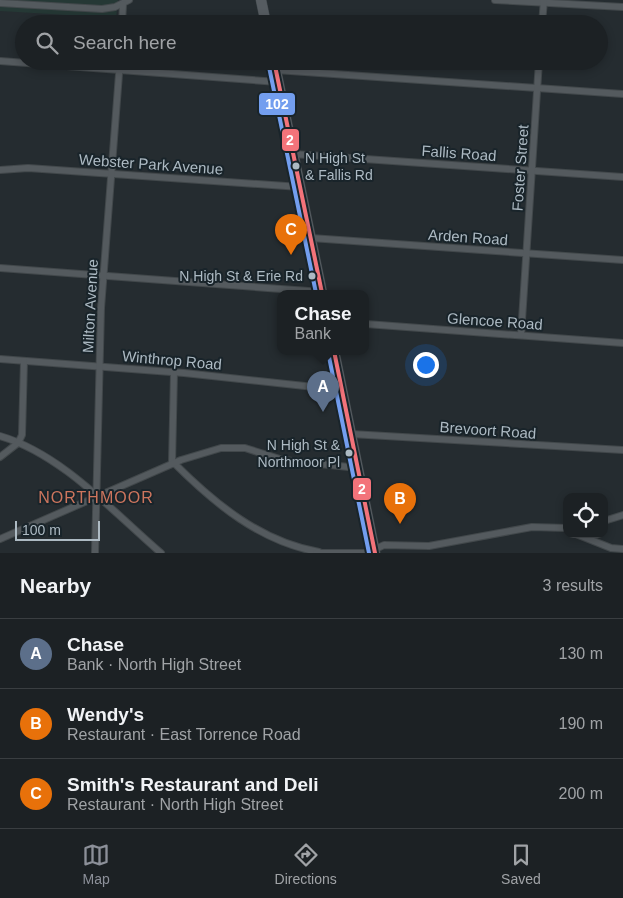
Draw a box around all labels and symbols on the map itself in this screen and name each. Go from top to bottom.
line badge: 102 [258,92,296,116]
text: 102 [265,96,289,112]
street label: Foster Street [508,123,532,212]
line badge: 2 [281,128,300,152]
text: 2 [286,132,294,148]
street label: Fallis Road [421,142,497,164]
street label: Webster Park Avenue [78,150,224,178]
place label: N High St & Fallis Rd [305,150,373,183]
marker: N High St & Fallis Rd [291,161,301,171]
pin: C [275,214,307,255]
street label: Arden Road [427,226,509,248]
street label: Milton Avenue [79,259,101,353]
place label: N High St & Erie Rd [179,268,303,284]
marker: N High St & Erie Rd [307,271,317,281]
street label: Glencoe Road [447,309,543,333]
street label: Winthrop Road [121,347,223,373]
your location [413,352,439,378]
pin: A [307,371,339,412]
street label: Brevoort Road [439,418,537,442]
place label: N High St & Northmoor Pl [258,437,341,470]
marker: N High St & Northmoor Pl [344,448,354,458]
line badge: 2 [352,477,372,501]
text: 2 [358,481,366,497]
pin: B [384,483,416,524]
district label: NORTHMOOR [38,489,154,506]
scale bar [15,518,100,541]

